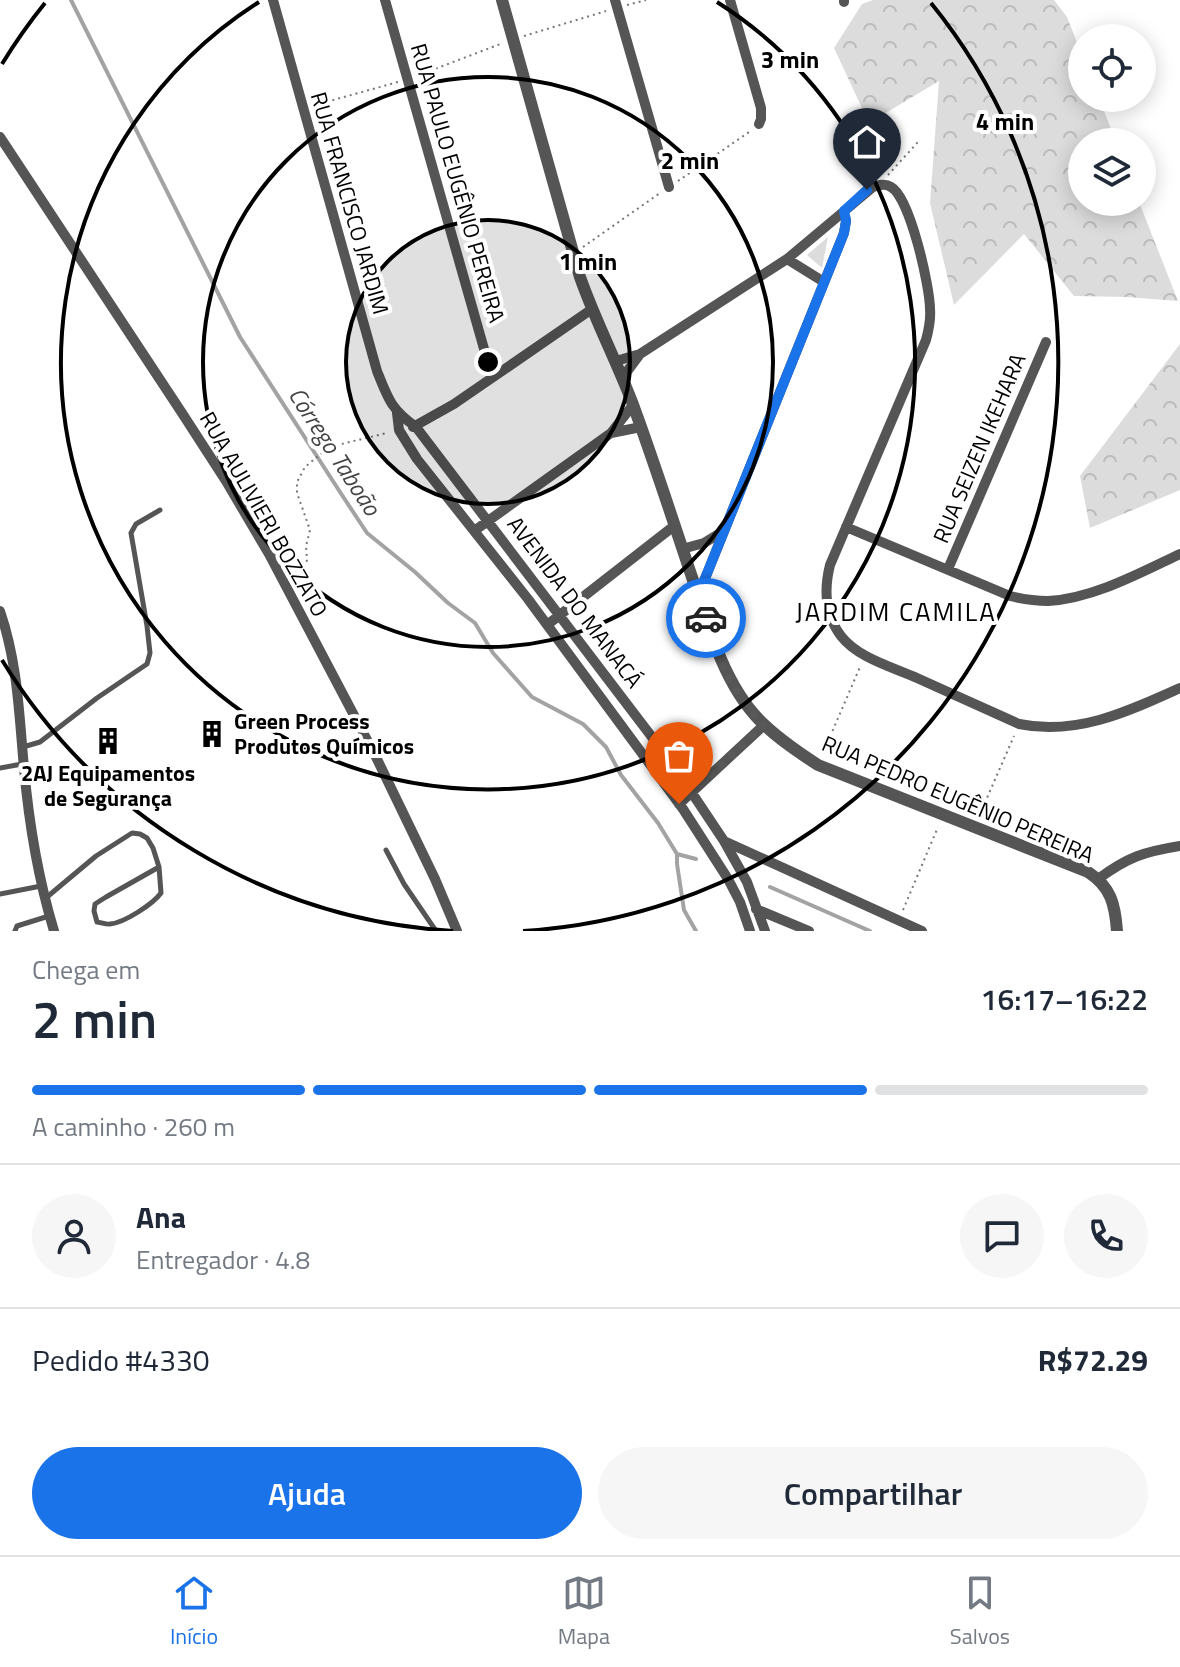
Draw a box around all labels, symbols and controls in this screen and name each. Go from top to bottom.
map controls [1068,24,1156,216]
button: locate [1068,24,1156,112]
street label: RUA PAULO EUGÊNIO PEREIRA [402,39,514,327]
text: 3 min [761,41,819,77]
street label: RUA FRANCISCO JARDIM [302,88,398,318]
text: 4 min [976,103,1034,139]
pin [833,108,901,190]
icon: home [845,120,889,164]
button: layers [1068,128,1156,216]
text: 2 min [661,142,719,178]
text: 1 min [559,243,617,279]
centre of rings [474,348,502,376]
street label: RUA SEIZEN IKEHARA [924,348,1034,548]
water label: Córrego Taboão [280,380,391,523]
street label: RUA AULIVIERI BOZZATO [191,405,337,623]
street label: AVENIDA DO MANACÁ [499,509,651,695]
courier [666,578,746,658]
district label: JARDIM CAMILA [795,592,997,631]
icon: car [684,596,728,640]
place label: Green Process Produtos Químicos [234,704,414,763]
building icon: Green Process Produtos Químicos [197,719,227,749]
pin [645,722,713,804]
building icon: 2AJ Equipamentos de Segurança [93,726,123,756]
street label: RUA PEDRO EUGÊNIO PEREIRA [817,726,1099,872]
icon: bag [657,734,701,778]
place label: 2AJ Equipamentos de Segurança [21,756,195,815]
text: Chega em [32,950,140,989]
text: 16:17–16:22 [981,976,1148,1022]
text: 2 min [32,979,157,1058]
text: A caminho · 260 m [32,1107,235,1146]
button: person [32,1194,116,1278]
text: Ana [136,1194,186,1240]
button: chat [960,1194,1044,1278]
button: phone [1064,1194,1148,1278]
text: Entregador · 4.8 [136,1240,310,1279]
text: Pedido #4330 [32,1337,210,1383]
text: R$72.29 [1038,1337,1148,1383]
button: Ajuda [32,1447,582,1539]
button: Compartilhar [598,1447,1148,1539]
tab: Início [170,1571,218,1653]
tab: Mapa [558,1571,610,1653]
tab: Salvos [950,1571,1010,1653]

